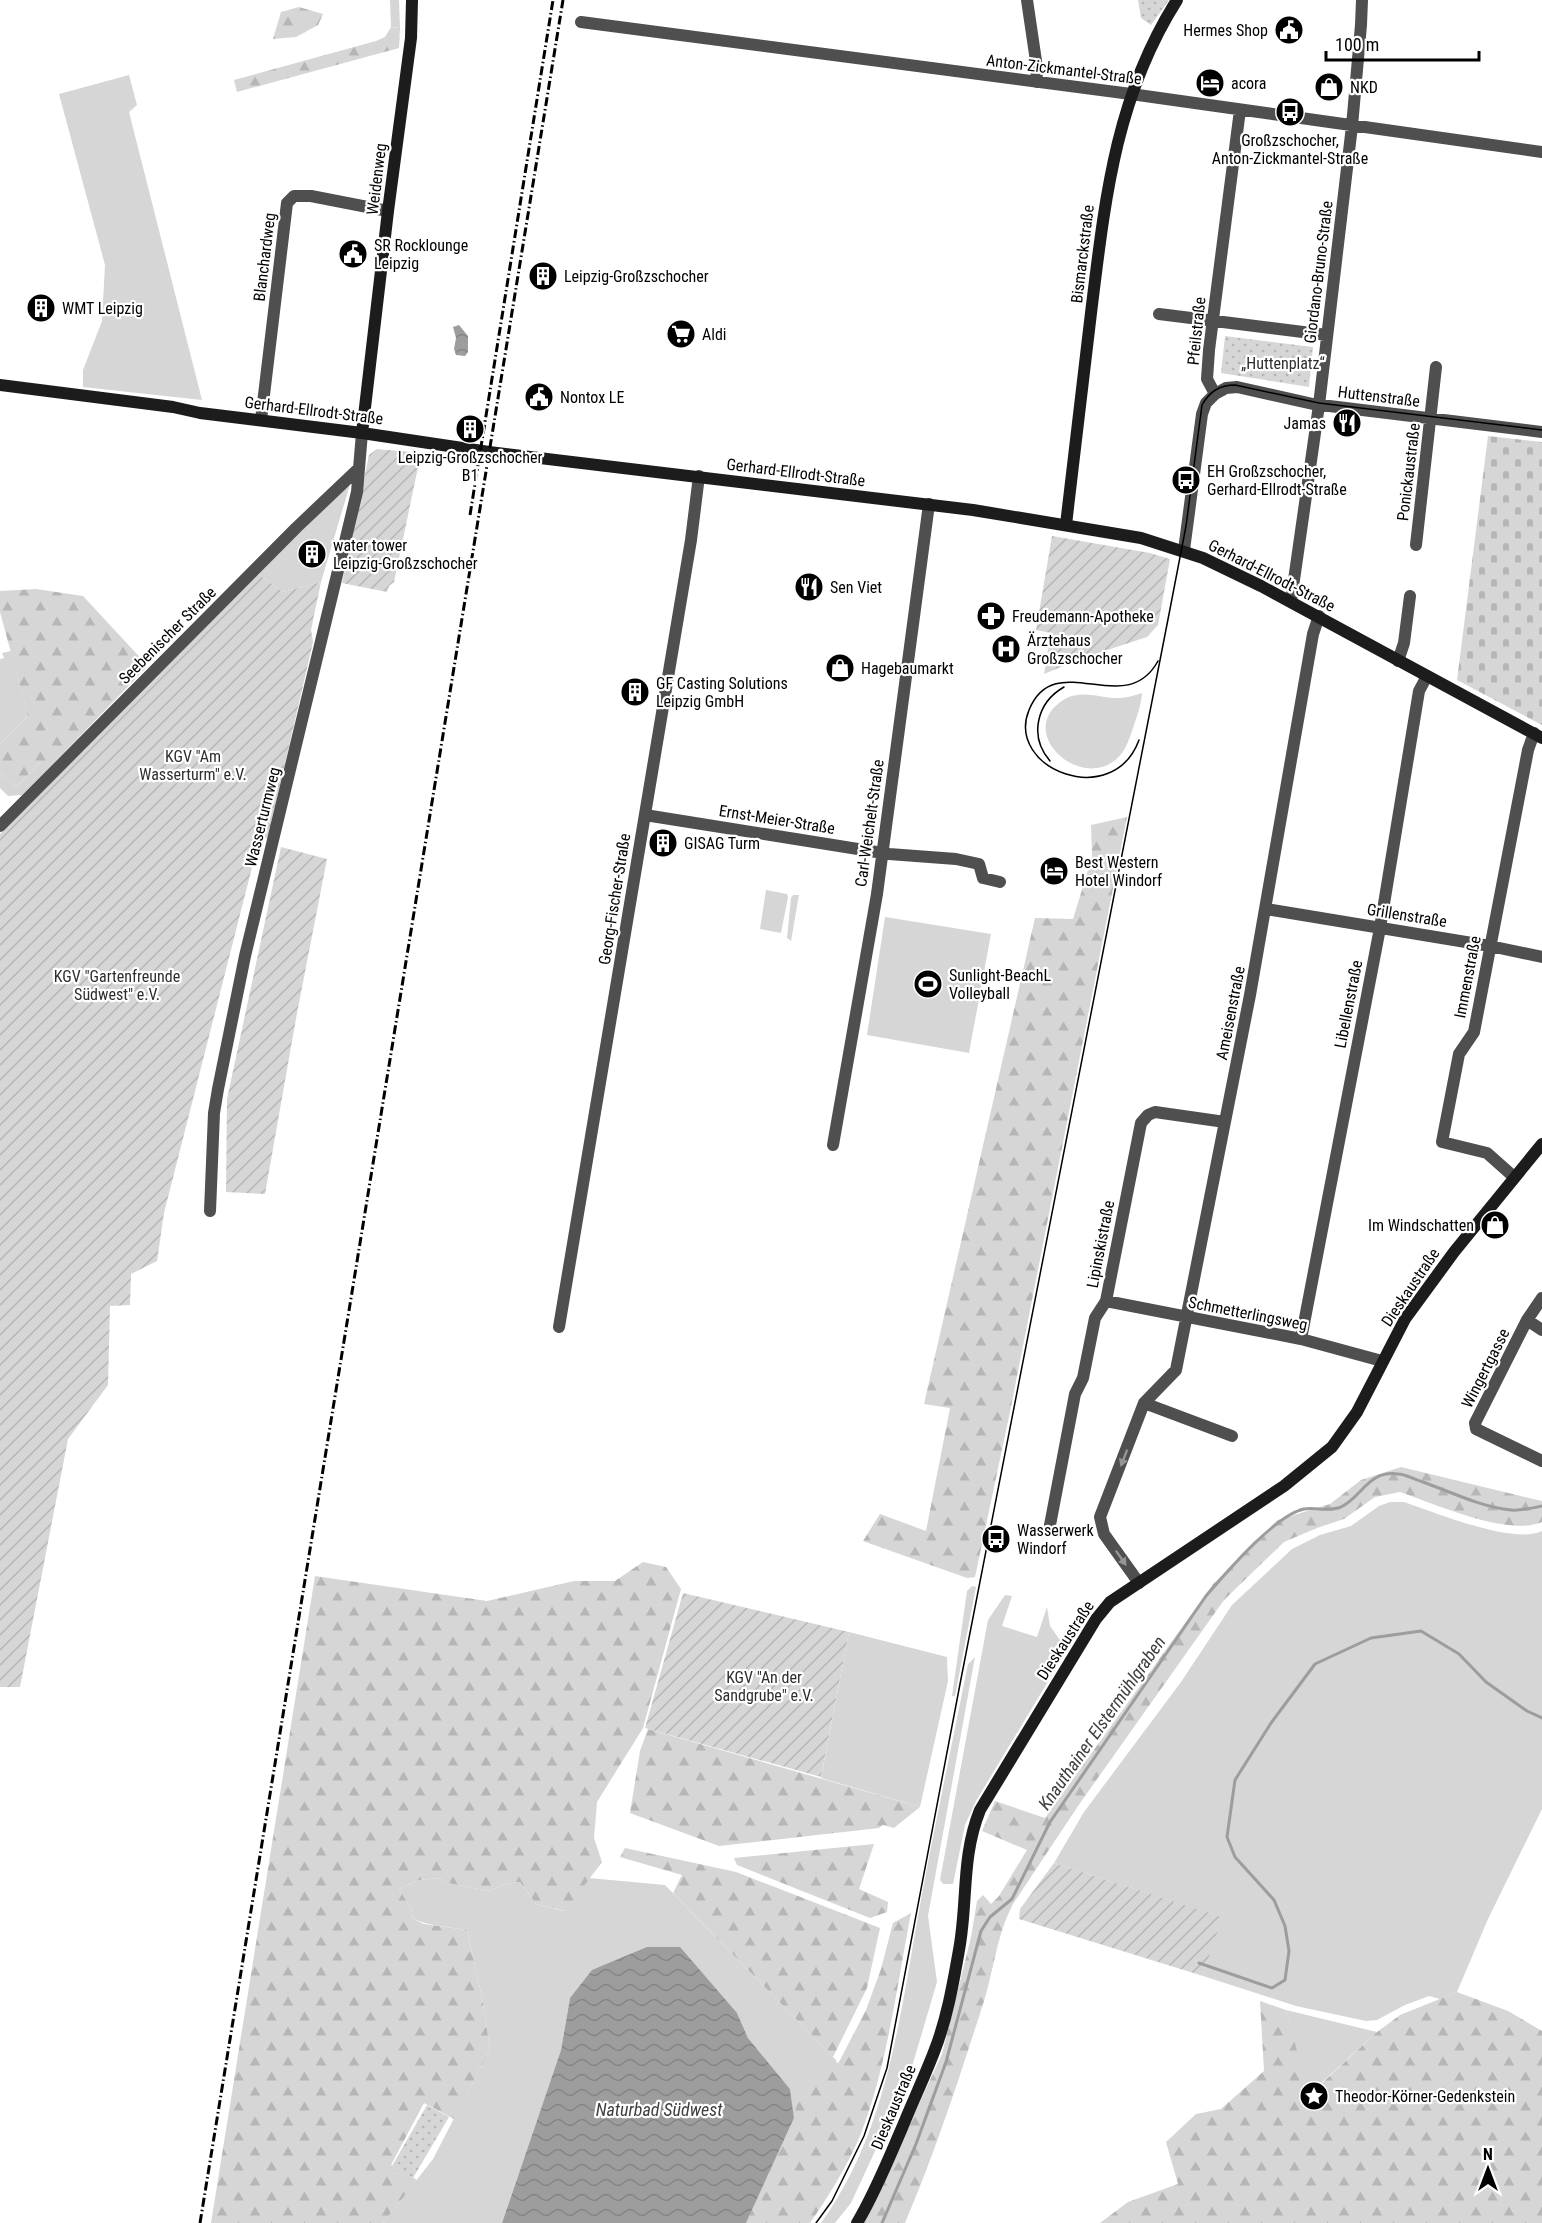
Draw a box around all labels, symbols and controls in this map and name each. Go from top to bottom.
public building icon: Hermes Shop [1273,14,1305,46]
place label: Hermes Shop [1183,21,1268,40]
scale bar [1326,24,1479,62]
text: 100 m [1335,34,1379,55]
street label: Anton-Zickmantel-Straße [985,51,1143,88]
hotel icon: acora [1194,67,1226,99]
shop icon: NKD [1313,71,1345,103]
place label: acora [1231,74,1266,93]
place label: NKD [1350,78,1378,97]
bus stop icon: Großzschocher, Anton-Zickmantel-Straße [1274,96,1306,128]
place label: Großzschocher, Anton-Zickmantel-Straße [1212,131,1368,168]
street label: Weidenweg [363,142,390,216]
street label: Giordano-Bruno-Straße [1300,200,1337,344]
street label: Bismarckstraße [1067,204,1098,304]
street label: Blanchardweg [250,212,279,302]
place label: SR Rocklounge Leipzig [374,236,468,273]
public building icon: SR Rocklounge Leipzig [337,238,369,270]
building icon: Leipzig-Großzschocher [527,260,559,292]
place label: Leipzig-Großzschocher [564,267,709,286]
building icon: WMT Leipzig [25,292,57,324]
street label: Pfeilstraße [1183,296,1210,366]
place label: WMT Leipzig [62,299,143,318]
supermarket icon: Aldi [665,318,697,350]
place label: Aldi [702,325,727,344]
park label: „Huttenplatz“ [1241,354,1326,373]
public building icon: Nontox LE [523,381,555,413]
street label: Huttenstraße [1337,382,1421,411]
place label: Nontox LE [560,388,624,407]
street label: Gerhard-Ellrodt-Straße [243,393,384,428]
restaurant icon: Jamas [1331,407,1363,439]
building icon: Leipzig-Großzschocher B1 [454,413,486,445]
place label: Jamas [1284,414,1326,433]
street label: Ponickaustraße [1393,422,1424,522]
place label: Leipzig-Großzschocher B1 [398,448,542,485]
street label: Gerhard-Ellrodt-Straße [725,455,866,490]
place label: EH Großzschocher, Gerhard-Ellrodt-Straße [1207,462,1347,499]
bus stop icon: EH Großzschocher, Gerhard-Ellrodt-Straße [1170,464,1202,496]
street label: Gerhard-Ellrodt-Straße [1205,535,1338,616]
place label: water tower Leipzig-Großzschocher [333,536,478,573]
building icon: water tower Leipzig-Großzschocher [296,538,328,570]
restaurant icon: Sen Viet [793,571,825,603]
place label: Sen Viet [830,578,882,597]
street label: Seebenischer Straße [115,583,220,688]
pharmacy icon: Freudemann-Apotheke [975,600,1007,632]
place label: Freudemann-Apotheke [1012,607,1154,626]
place label: Ärztehaus Großzschocher [1027,631,1123,668]
hospital icon: Ärztehaus Großzschocher [990,633,1022,665]
shop icon: Hagebaumarkt [824,652,856,684]
place label: Hagebaumarkt [861,659,954,678]
place label: GF Casting Solutions Leipzig GmbH [656,674,788,711]
building icon: GF Casting Solutions Leipzig GmbH [619,676,651,708]
park label: KGV "Am Wasserturm" e.V. [139,747,247,784]
street label: Carl-Weichelt-Straße [851,758,888,888]
street label: Wasserturmweg [241,765,284,869]
street label: Ernst-Meier-Straße [718,801,836,838]
building icon: GISAG Turm [647,827,679,859]
street label: Georg-Fischer-Straße [595,832,634,966]
place label: GISAG Turm [684,834,760,853]
place label: Best Western Hotel Windorf [1075,853,1162,890]
hotel icon: Best Western Hotel Windorf [1038,855,1070,887]
street label: Grillenstraße [1366,900,1448,931]
street label: Immenstraße [1450,934,1485,1020]
street label: Libellenstraße [1331,958,1366,1050]
street label: Ameisenstraße [1212,965,1249,1062]
place label: Sunlight-BeachL Volleyball [949,966,1051,1003]
park label: KGV "Gartenfreunde Südwest" e.V. [54,967,180,1004]
sports icon: Sunlight-BeachL Volleyball [912,968,944,1000]
street label: Lipinskistraße [1083,1199,1118,1290]
shop icon: Im Windschatten [1479,1209,1511,1241]
place label: Im Windschatten [1368,1216,1474,1235]
street label: Dieskaustraße [1377,1245,1444,1330]
street label: Schmetterlingsweg [1187,1293,1309,1334]
street label: Wingertgasse [1457,1325,1514,1411]
one-way arrow [1119,1449,1129,1467]
place label: Wasserwerk Windorf [1017,1521,1094,1558]
bus stop icon: Wasserwerk Windorf [980,1523,1012,1555]
one-way arrow [1115,1550,1127,1566]
street label: Dieskaustraße [1033,1597,1098,1683]
water label: Knauthainer Elstermühlgraben [1034,1632,1170,1814]
park label: KGV "An der Sandgrube" e.V. [714,1668,814,1705]
street label: Dieskaustraße [867,2062,920,2152]
place icon: Theodor-Körner-Gedenkstein [1298,2080,1330,2112]
place label: Theodor-Körner-Gedenkstein [1335,2087,1515,2106]
water label: Naturbad Südwest [596,2099,723,2120]
north arrow [1458,2139,1518,2199]
text: N [1483,2145,1493,2164]

